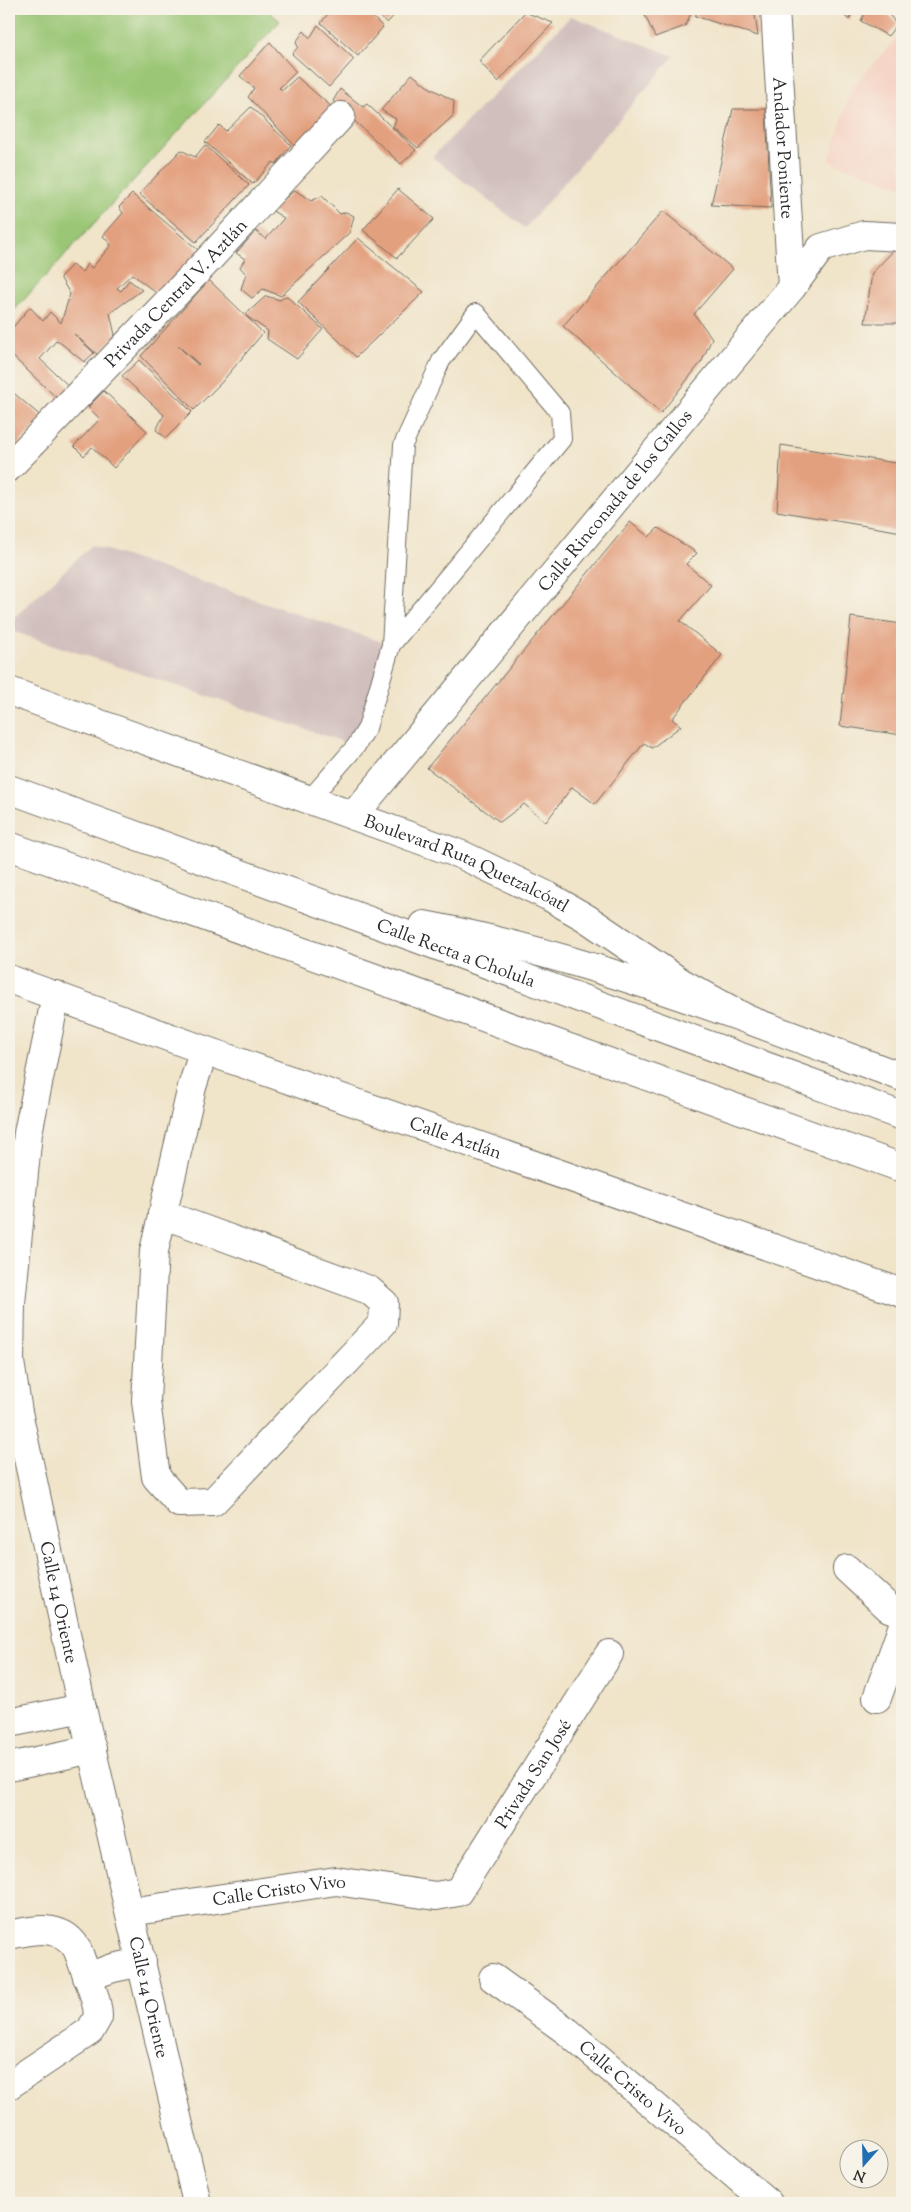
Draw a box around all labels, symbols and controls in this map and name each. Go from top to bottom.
street label: Andador Poniente [764,76,799,220]
street label: Privada Central V. Aztlán [100,214,255,375]
street label: Calle Rinconada de los Gallos [533,405,700,599]
street label: Boulevard Ruta Quetzalcóatl [360,809,573,920]
street label: Calle Recta a Cholula [372,914,538,996]
street label: Calle Aztlán [405,1111,505,1168]
street label: Calle 14 Oriente [31,1539,83,1666]
street label: Privada San José [490,1715,579,1835]
street label: Calle Cristo Vivo [211,1870,348,1914]
street label: Calle 14 Oriente [121,1934,174,2061]
street label: Calle Cristo Vivo [572,2035,692,2143]
north arrow [838,2140,888,2190]
text: N [852,2163,869,2186]

